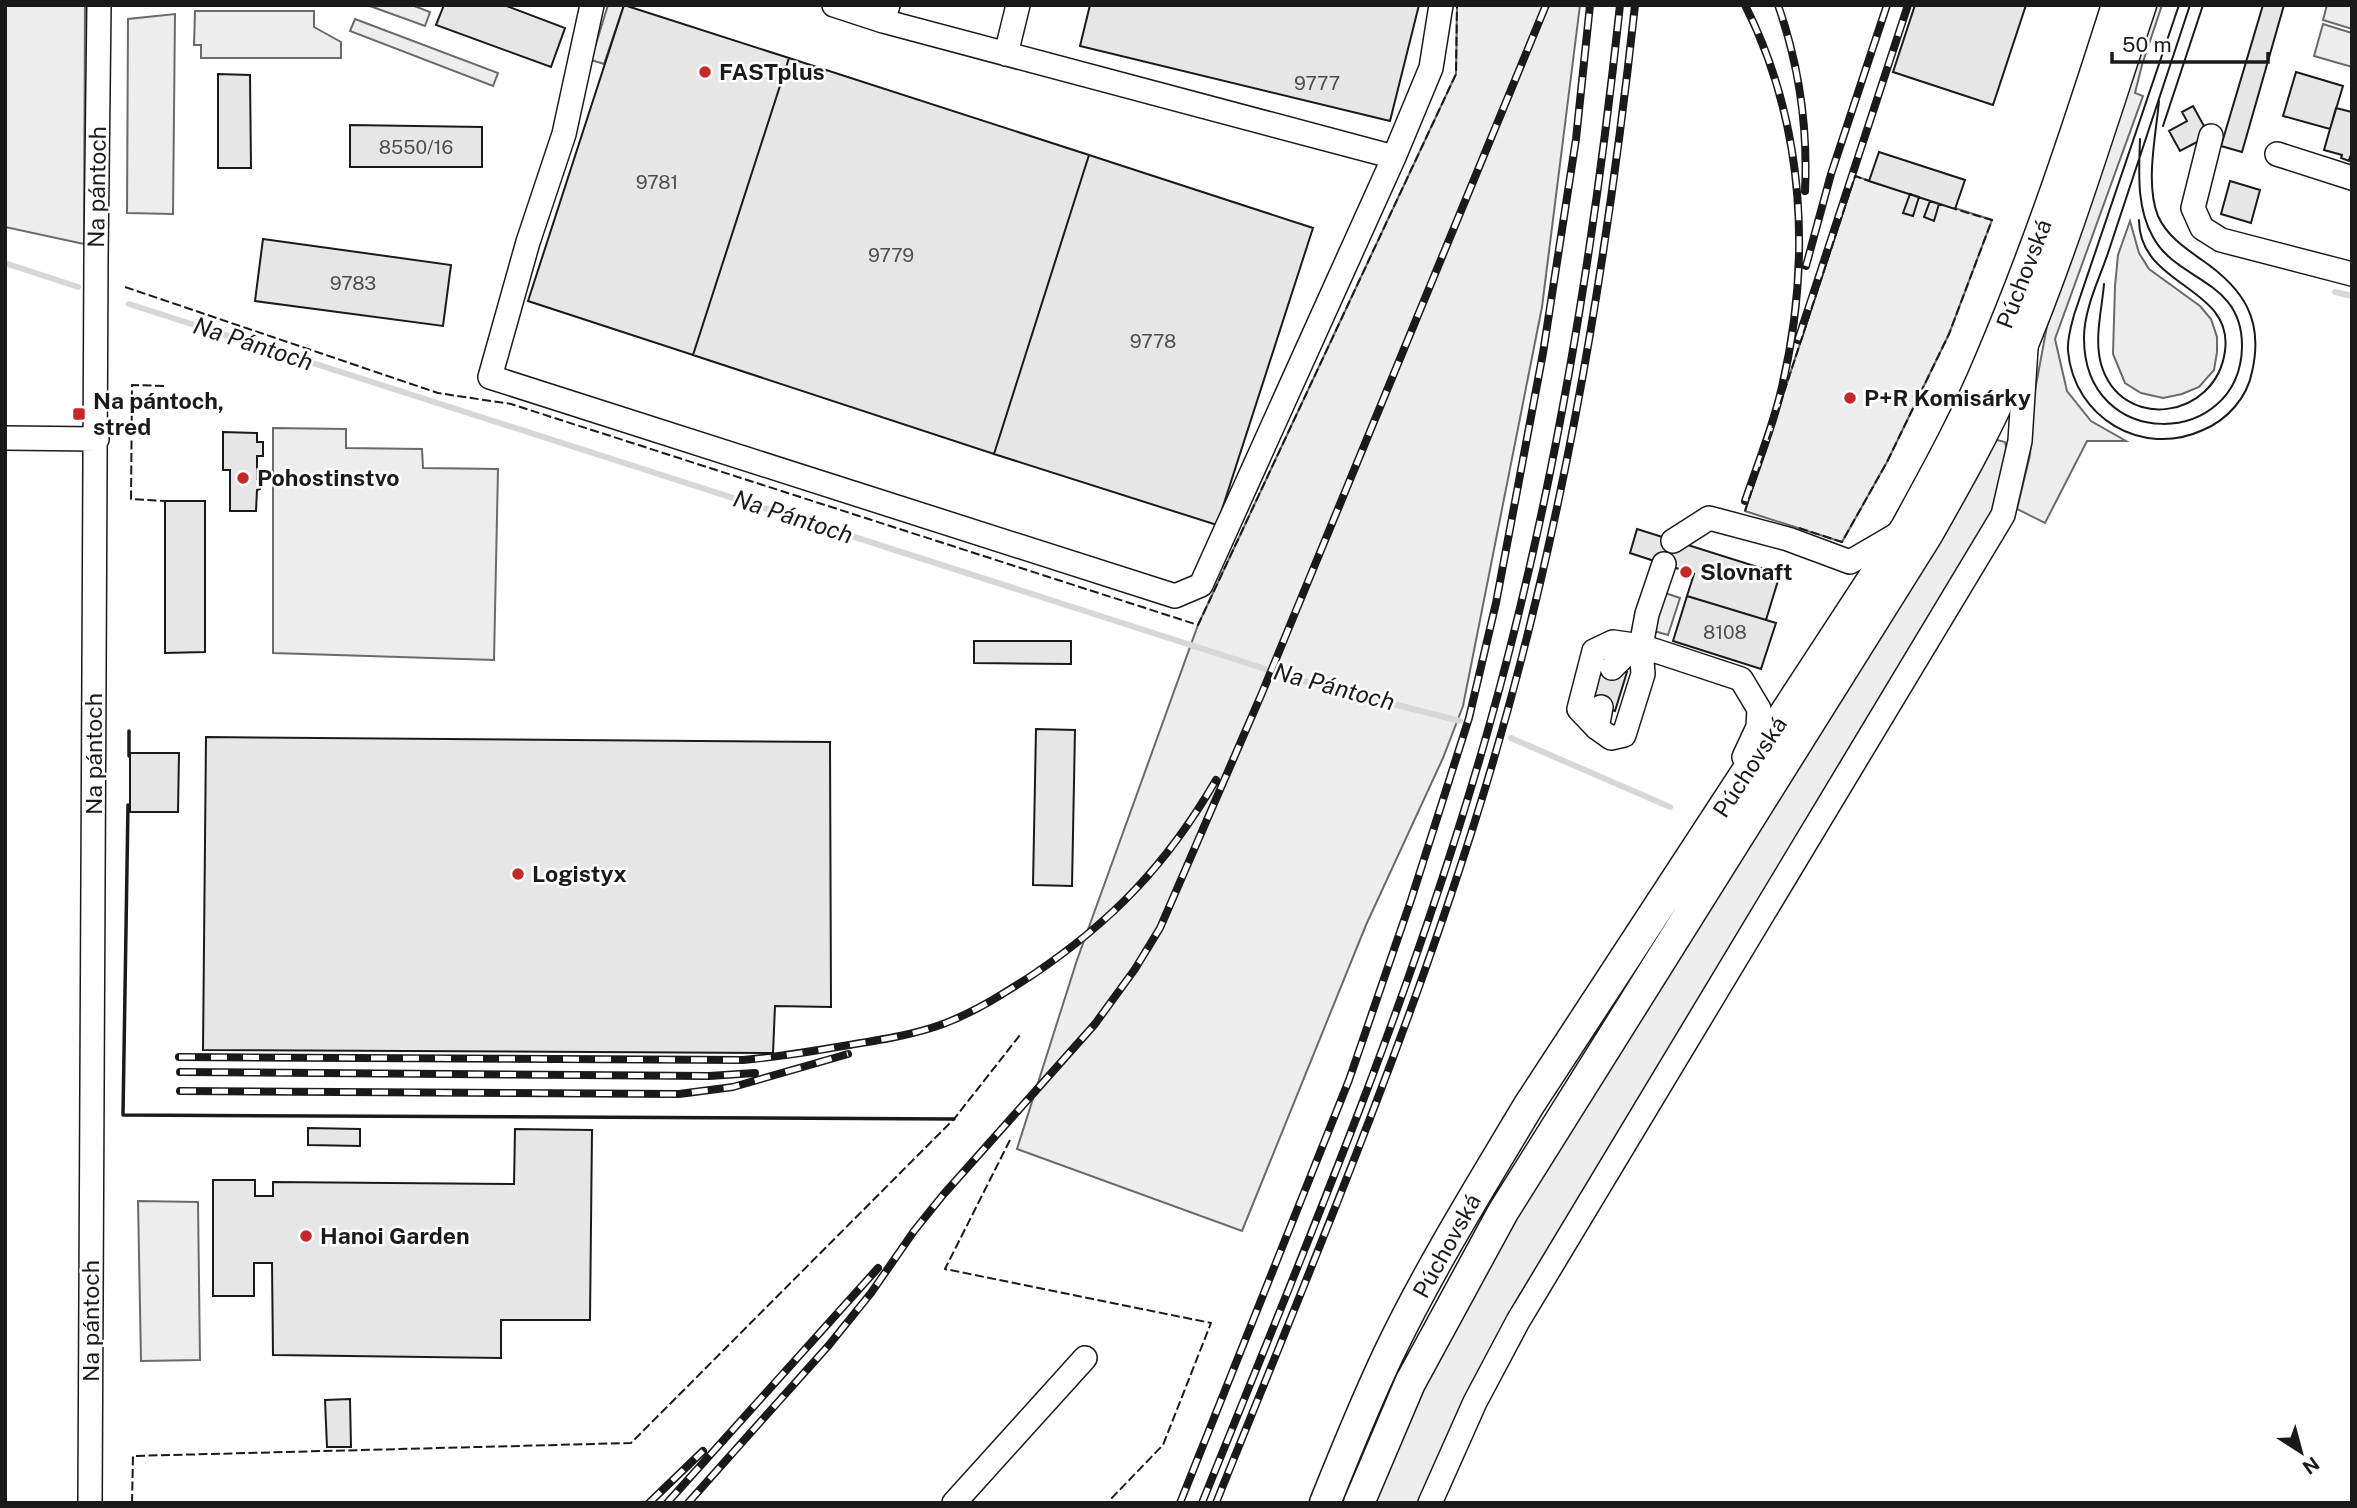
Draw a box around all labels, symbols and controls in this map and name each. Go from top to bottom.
scale bar [2112,21,2268,65]
text: 50 m [2122,32,2172,57]
place label: FASTplus [719,58,825,85]
marker: FASTplus [697,64,713,80]
house number: 9777 [1294,72,1340,94]
street label: Na pántoch [82,126,111,248]
house number: 8550/16 [379,136,453,158]
house number: 9781 [636,171,678,193]
street label: Púchovská [1990,215,2057,332]
house number: 9779 [868,244,914,266]
house number: 9783 [330,272,376,294]
water label: Na Pántoch [190,311,317,376]
house number: 9778 [1130,330,1176,352]
place label: P+R Komisárky [1864,384,2031,411]
place label: Na pántoch, stred [93,387,224,440]
marker: P+R Komisárky [1842,390,1858,406]
marker: Na pántoch, stred [71,406,87,422]
place label: Pohostinstvo [257,464,400,491]
marker: Pohostinstvo [235,470,251,486]
water label: Na Pántoch [730,484,857,549]
place label: Slovnaft [1700,558,1792,585]
marker: Slovnaft [1678,564,1694,580]
house number: 8108 [1703,621,1747,643]
water label: Na Pántoch [1271,656,1398,716]
street label: Na pántoch [80,693,107,815]
street label: Púchovská [1707,711,1792,822]
place label: Logistyx [532,860,627,887]
marker: Logistyx [510,866,526,882]
street label: Púchovská [1407,1189,1486,1302]
place label: Hanoi Garden [320,1222,470,1249]
marker: Hanoi Garden [298,1228,314,1244]
street label: Na pántoch [77,1260,104,1382]
north arrow [2266,1417,2336,1487]
text: N [2299,1452,2323,1479]

